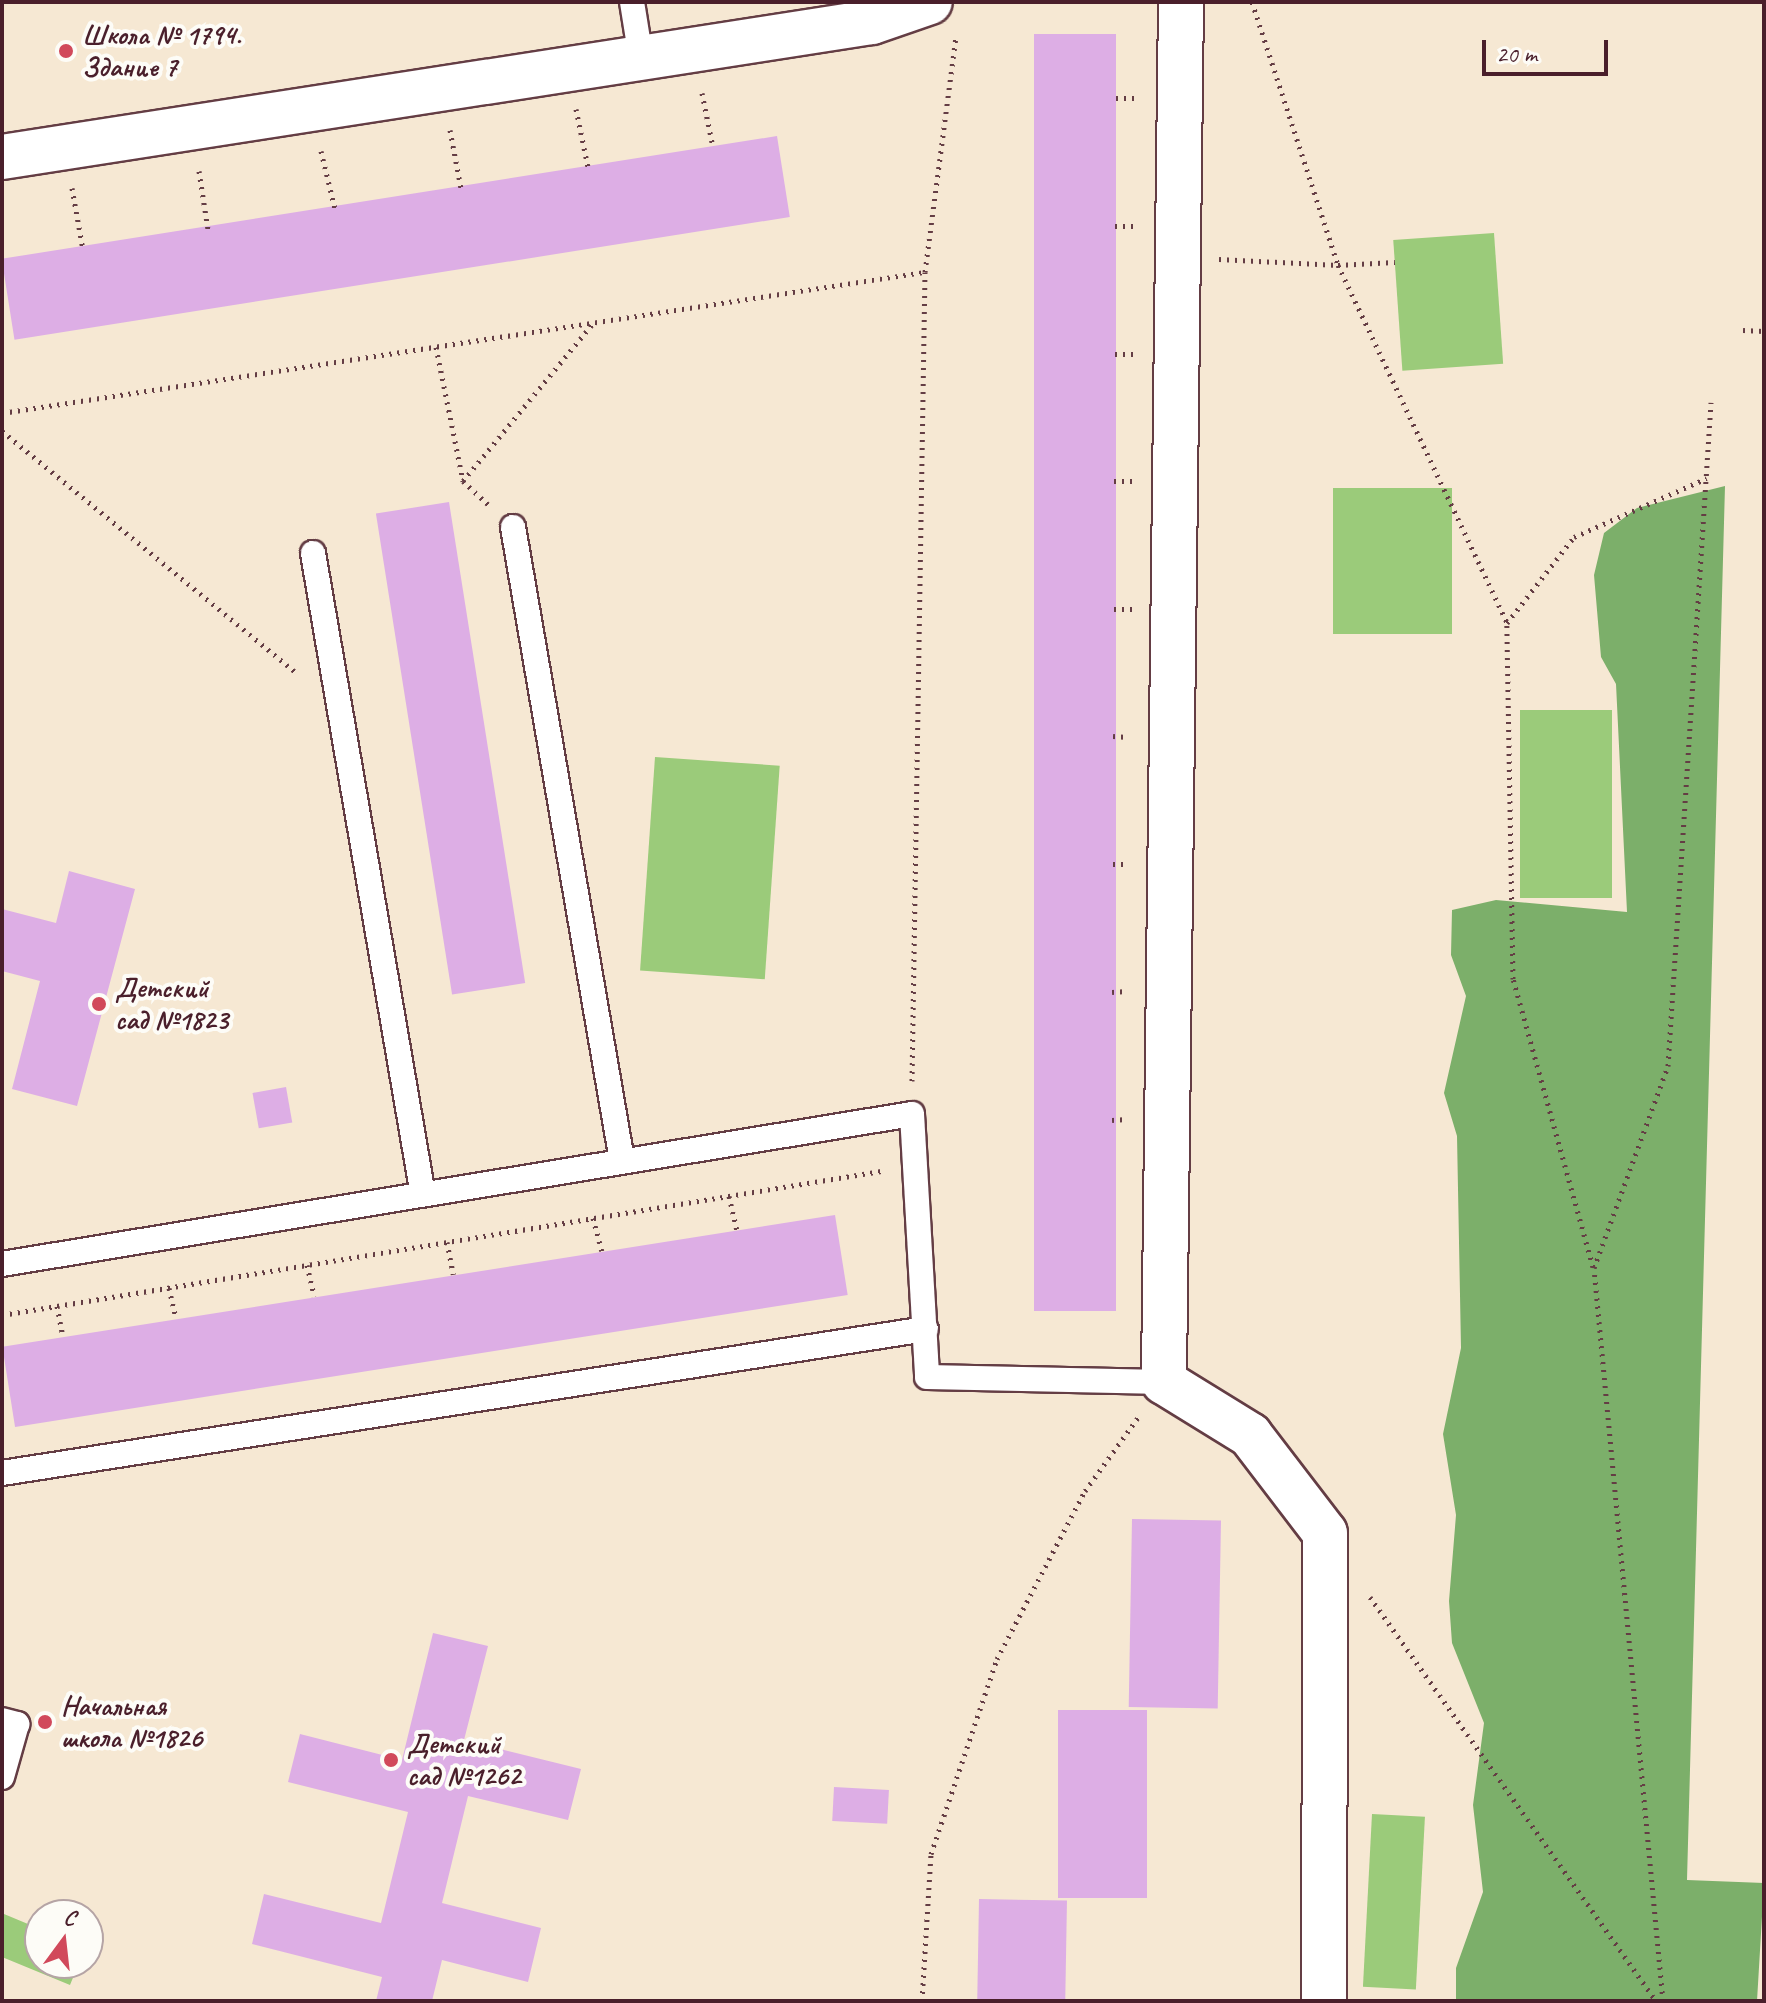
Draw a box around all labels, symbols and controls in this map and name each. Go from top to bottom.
place label: Школа № 1794. Здание 7 [82,18,241,84]
scale bar [1486,24,1612,74]
text: 20 m [1496,39,1537,69]
marker: Школа № 1794. Здание 7 [57,42,75,60]
place label: Детский сад №1823 [115,971,228,1037]
marker: Детский сад №1823 [90,995,108,1013]
place label: Начальная школа №1826 [61,1689,202,1755]
marker: Начальная школа №1826 [36,1713,54,1731]
place label: Детский сад №1262 [407,1727,521,1793]
marker: Детский сад №1262 [382,1751,400,1769]
north arrow [24,1899,104,1979]
text: С [61,1903,79,1933]

